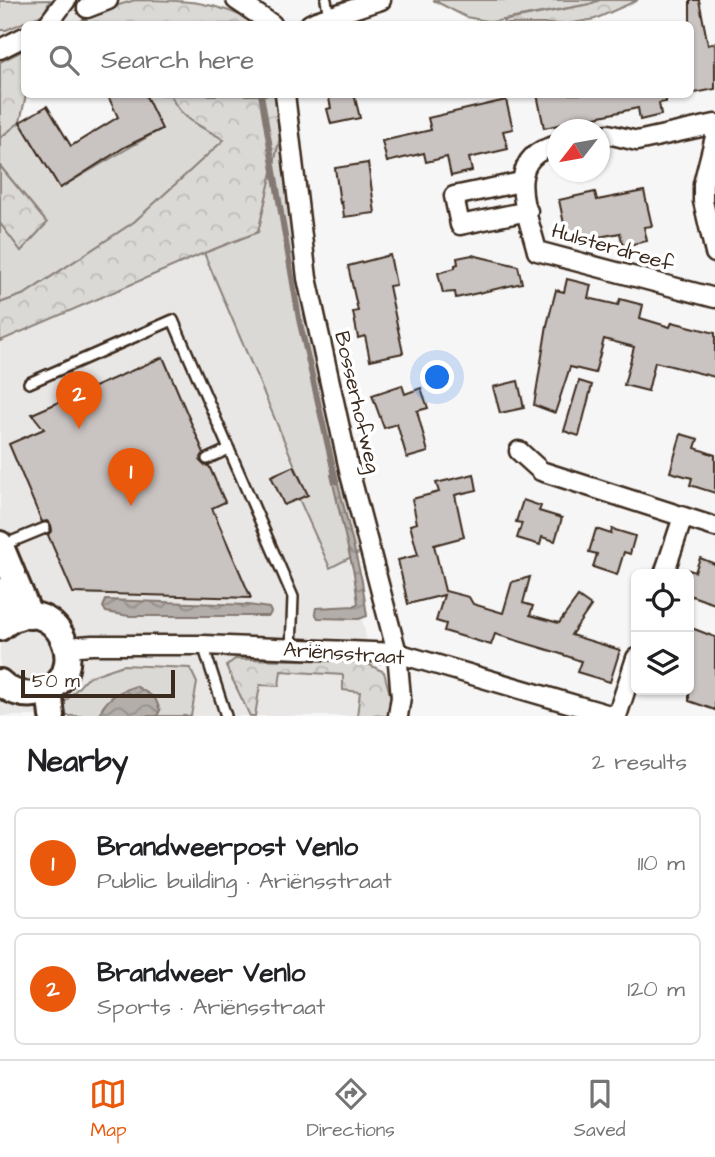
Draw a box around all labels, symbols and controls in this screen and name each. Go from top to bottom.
search box [21,21,694,98]
icon: search [45,41,83,79]
text: Search here [101,42,254,78]
north arrow [547,119,610,182]
street label: Hulsterdreef [548,216,678,279]
street label: Bosserhofweg [325,328,388,476]
your location [420,360,454,394]
pin: 2 [56,371,102,429]
pin: 1 [108,448,154,506]
map controls [631,569,694,695]
button: locate [631,569,694,632]
button: layers [631,632,694,695]
street label: Ariënsstraat [283,635,406,672]
scale bar [21,667,175,699]
text: 50 m [32,668,80,695]
text: Nearby [28,741,128,783]
text: 2 results [592,746,687,778]
text: Brandweerpost Venlo [97,829,358,865]
text: 1 [52,847,54,879]
text: 110 m [637,847,685,879]
text: Public building · Ariënsstraat [97,865,392,897]
text: Brandweer Venlo [97,955,305,991]
text: 2 [46,973,60,1005]
text: 120 m [627,973,685,1005]
text: Sports · Ariënsstraat [97,991,325,1023]
tab: Map [89,1075,127,1144]
tab: Directions [306,1075,395,1144]
tab: Saved [574,1075,625,1144]

